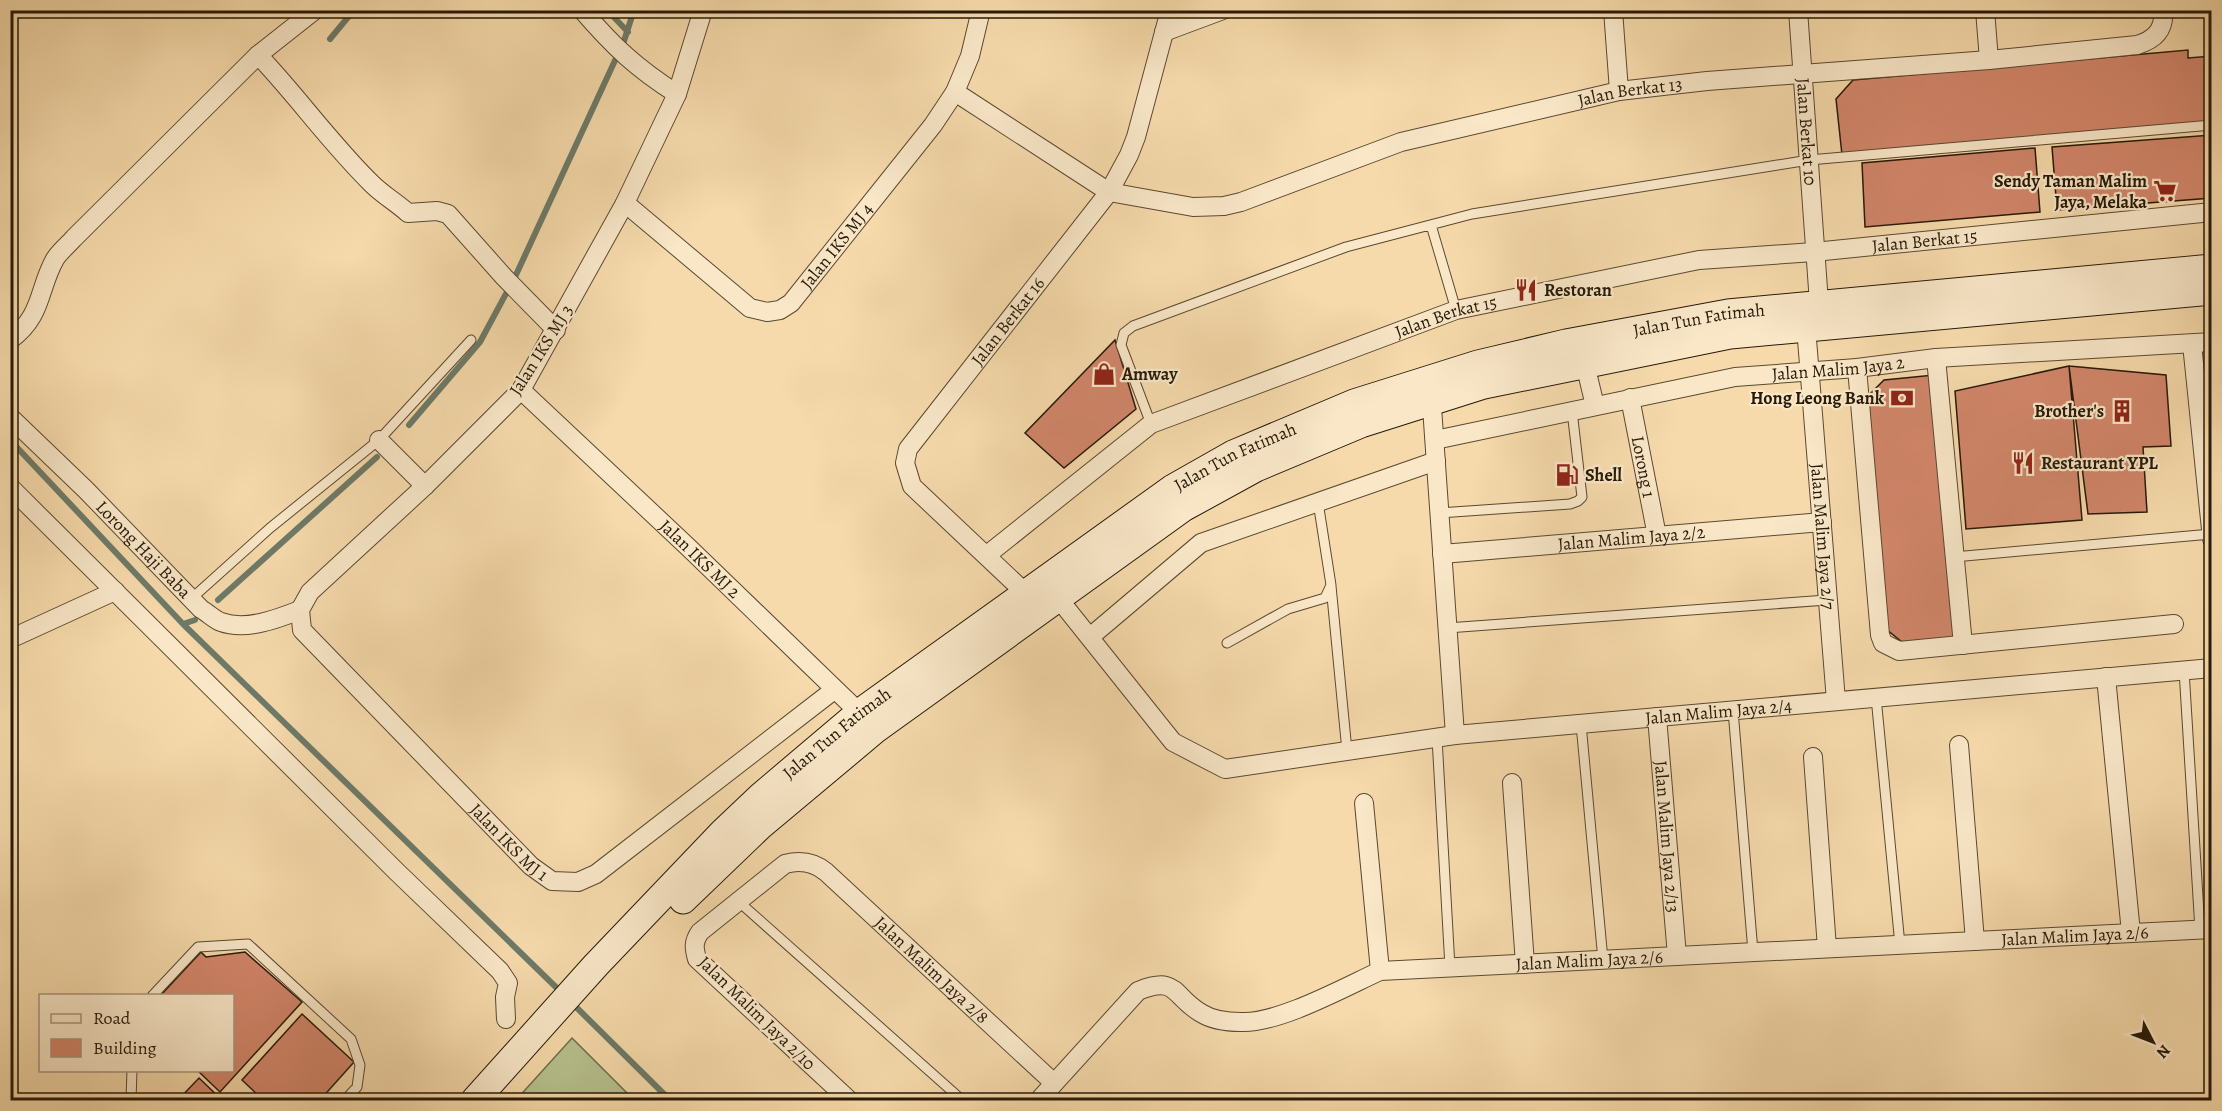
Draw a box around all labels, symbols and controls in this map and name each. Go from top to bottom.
street label: Jalan Berkat 13 [1575,72,1684,112]
street label: Jalan Berkat 10 [1791,77,1823,186]
place label: Sendy Taman Malim Jaya, Melaka [1994,169,2147,214]
supermarket icon: Sendy Taman Malim Jaya, Melaka [2152,178,2178,204]
street label: Jalan IKS MJ 4 [795,198,878,294]
street label: Jalan Berkat 15 [1871,224,1978,258]
street label: Jalan Berkat 16 [966,272,1050,371]
restaurant icon: Restoran [1513,277,1539,303]
place label: Restoran [1544,278,1612,302]
street label: Jalan Berkat 15 [1391,290,1499,344]
street label: Jalan Tun Fatimah [1631,298,1766,342]
street label: Jalan IKS MJ 3 [504,300,578,400]
street label: Jalan Malim Jaya 2 [1771,350,1906,386]
shop icon: Amway [1091,361,1117,387]
place label: Amway [1121,362,1178,386]
bank icon: Hong Leong Bank [1889,385,1915,411]
place label: Hong Leong Bank [1750,386,1885,410]
building icon: Brother's [2109,398,2135,424]
place label: Brother's [2034,399,2104,423]
street label: Jalan Tun Fatimah [1170,417,1300,497]
street label: Lorong 1 [1626,434,1661,500]
restaurant icon: Restaurant YPL [2010,450,2036,476]
place label: Restaurant YPL [2041,451,2158,475]
fuel station icon: Shell [1554,462,1580,488]
street label: Jalan Malim Jaya 2/7 [1805,462,1841,611]
place label: Shell [1585,463,1622,487]
street label: Lorong Haji Baba [90,495,197,604]
street label: Jalan IKS MJ 2 [654,514,746,604]
street label: Jalan Malim Jaya 2/2 [1557,520,1706,556]
street label: Jalan Tun Fatimah [777,682,896,785]
street label: Jalan Malim Jaya 2/4 [1644,693,1793,730]
street label: Jalan Malim Jaya 2/13 [1649,759,1685,914]
street label: Jalan IKS MJ 1 [464,798,553,887]
street label: Jalan Malim Jaya 2/8 [869,911,994,1029]
street label: Jalan Malim Jaya 2/6 [2001,920,2149,952]
street label: Jalan Malim Jaya 2/6 [1515,945,1664,976]
street label: Jalan Malim Jaya 2/10 [693,951,821,1075]
legend [39,994,234,1072]
text: Road [93,1006,131,1030]
north arrow [2123,1012,2183,1072]
text: Building [93,1036,157,1060]
text: N [2151,1040,2175,1063]

